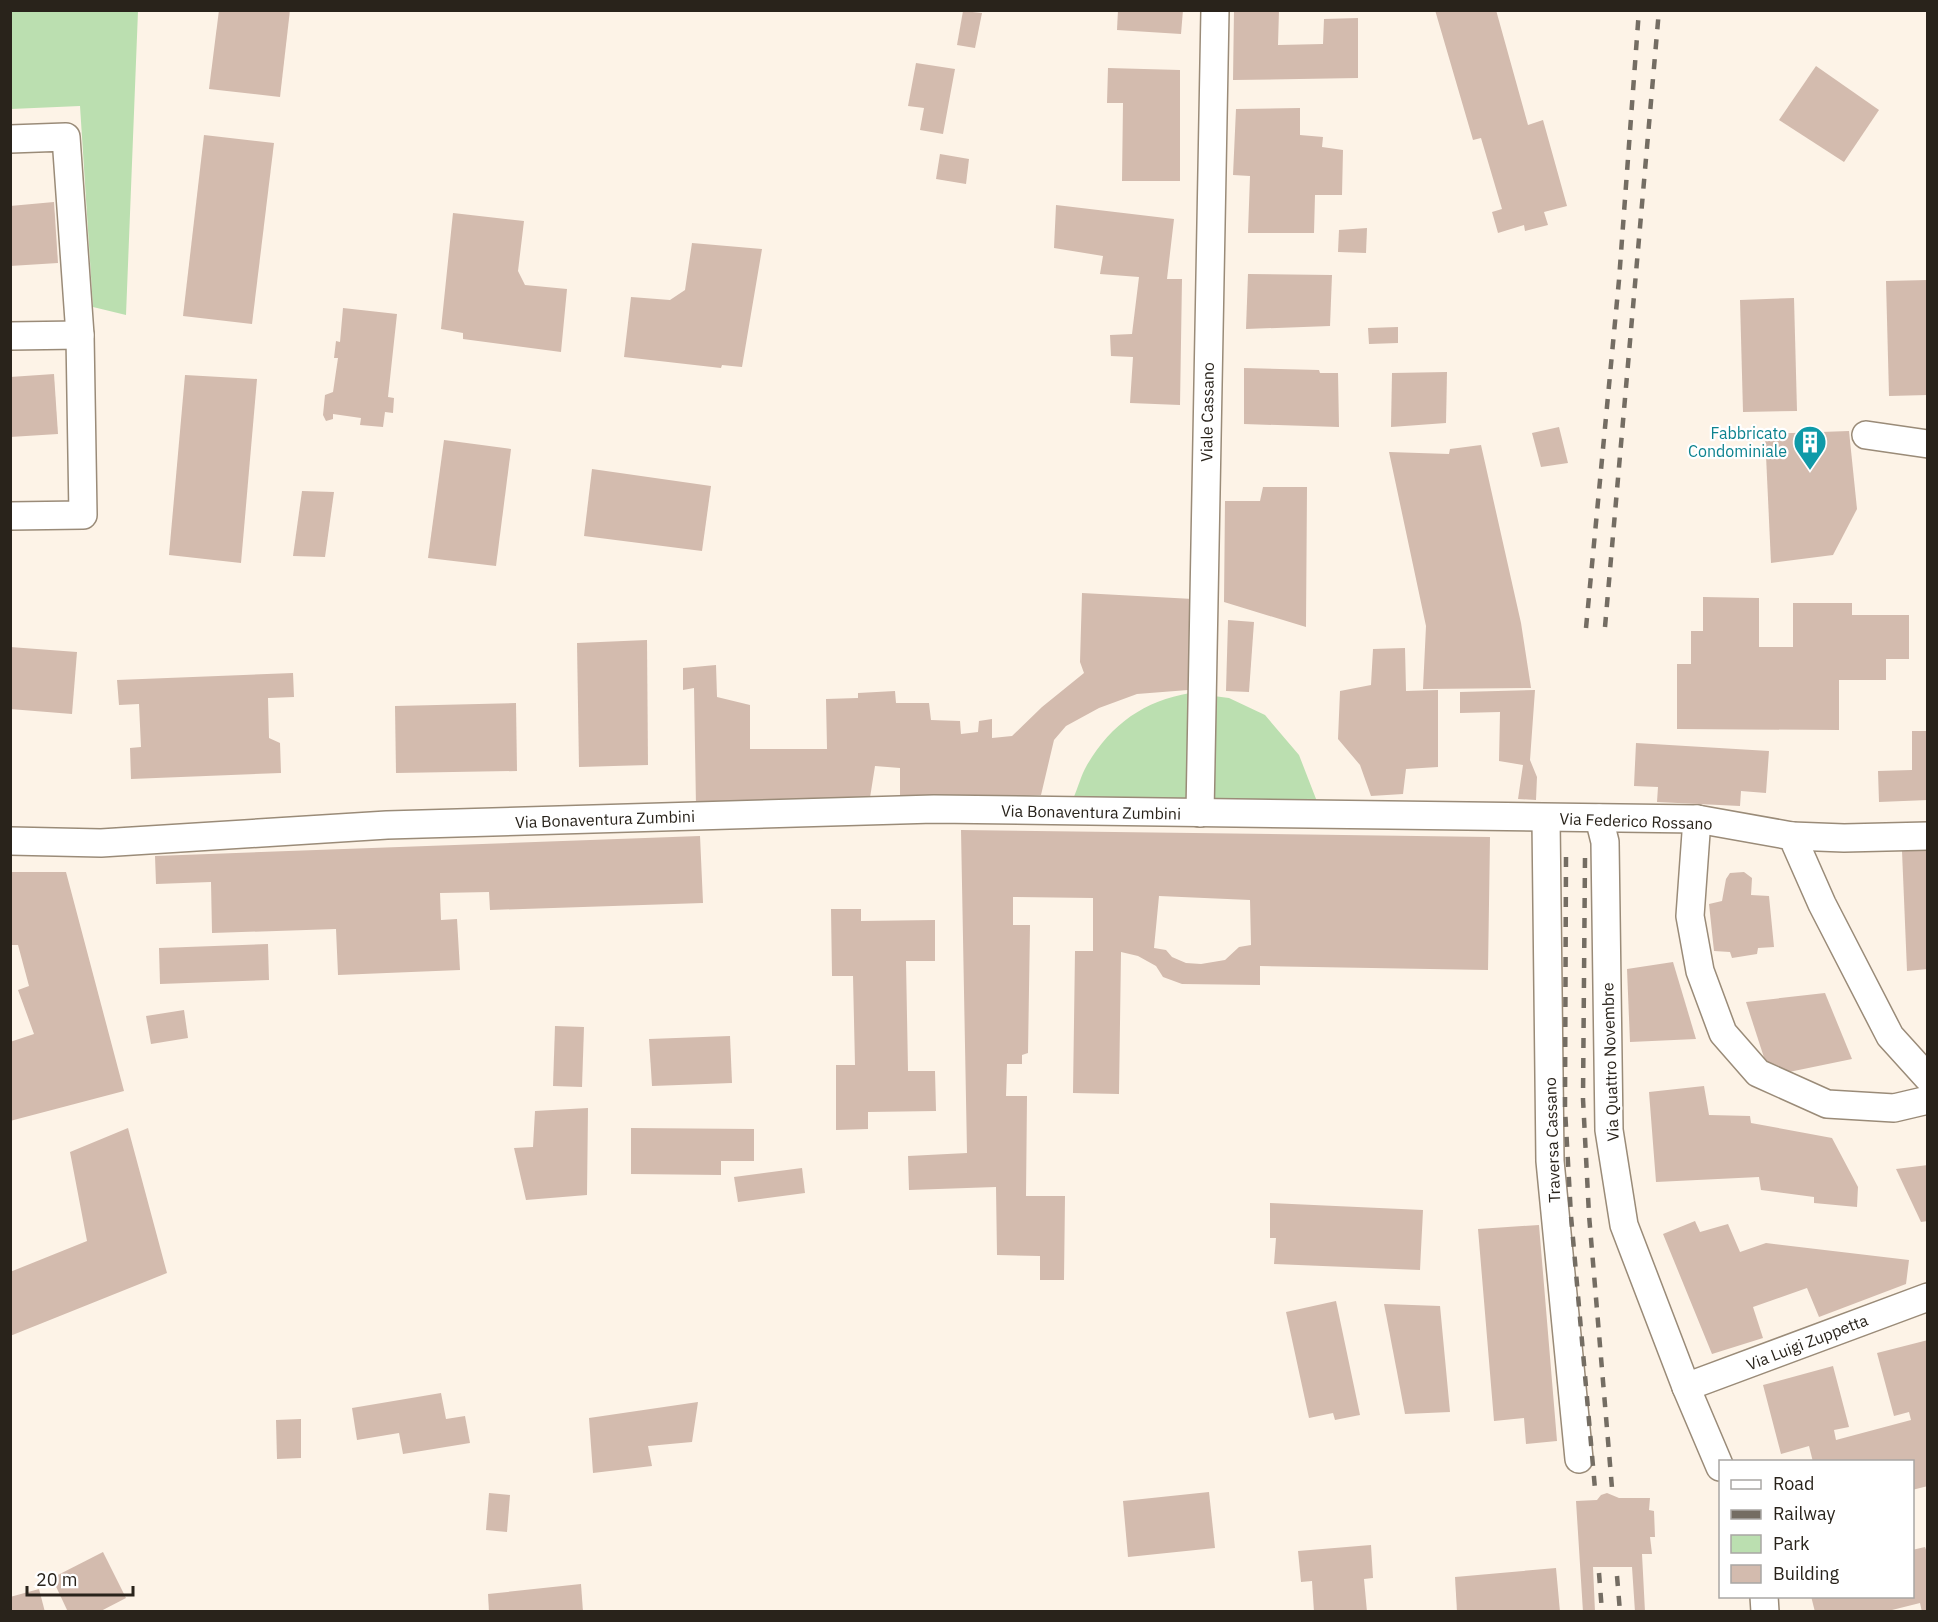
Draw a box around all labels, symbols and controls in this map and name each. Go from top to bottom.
street label: Viale Cassano [1196,362,1218,462]
place label: Fabbricato Condominiale [1688,423,1787,461]
building icon: Fabbricato Condominiale [1792,424,1828,471]
street label: Via Bonaventura Zumbini [1001,800,1181,824]
street label: Via Bonaventura Zumbini [515,806,695,832]
street label: Via Federico Rossano [1559,808,1713,834]
street label: Via Quattro Novembre [1597,982,1623,1142]
street label: Traversa Cassano [1540,1077,1564,1203]
street label: Via Luigi Zuppetta [1743,1309,1871,1374]
legend [1719,1460,1914,1598]
text: Road [1773,1472,1814,1495]
text: Railway [1773,1502,1835,1525]
text: Park [1773,1532,1810,1555]
scale bar [27,1559,134,1597]
text: Building [1773,1562,1840,1585]
text: 20 m [36,1568,78,1591]

